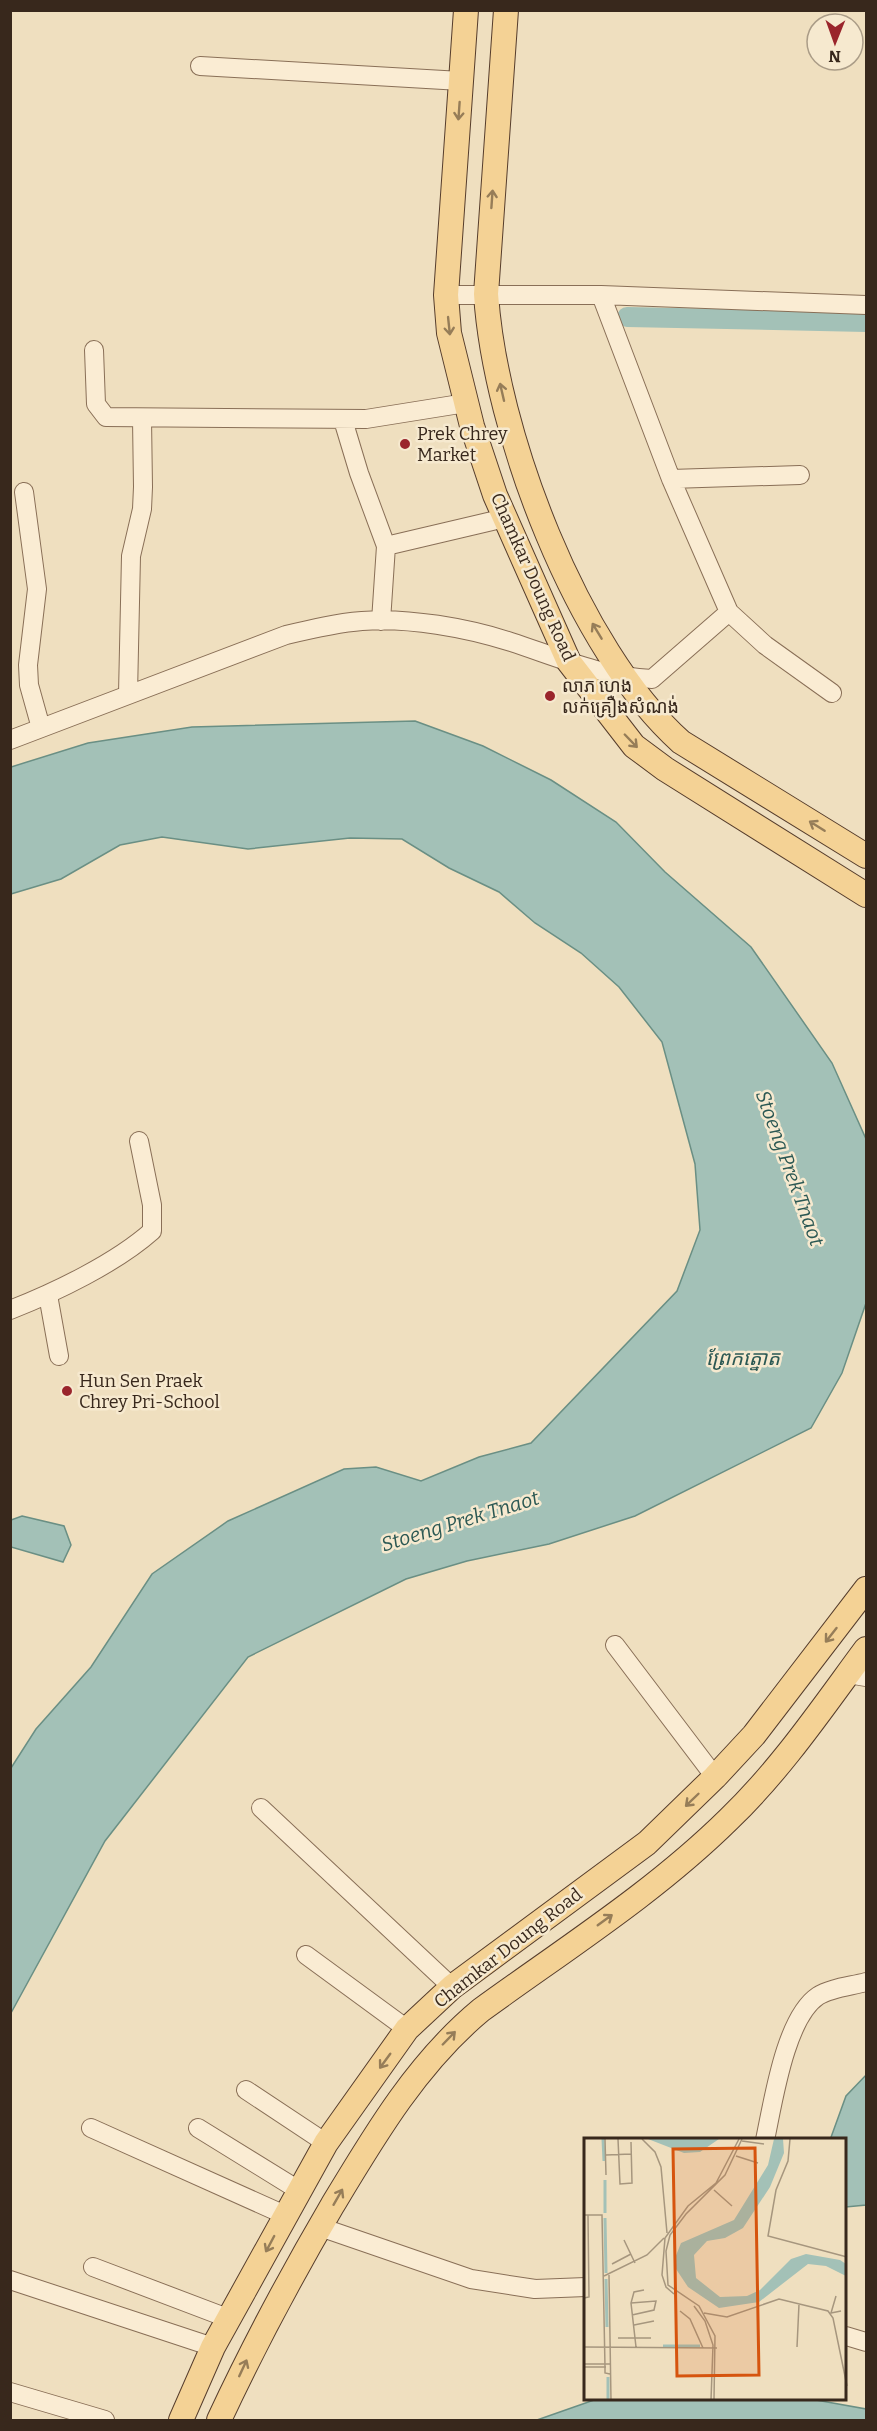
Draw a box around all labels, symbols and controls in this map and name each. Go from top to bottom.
north arrow [805,12,865,72]
text: N [828,47,841,66]
one-way arrow [453,100,464,120]
one-way arrow [487,189,498,209]
one-way arrow [443,316,454,336]
one-way arrow [496,383,508,402]
place label: Prek Chrey Market [417,423,508,466]
marker: Prek Chrey Market [398,437,412,451]
street label: Chamkar Doung Road [486,489,580,665]
one-way arrow [590,623,602,640]
place label: លាភ ហេង លក់គ្រឿងសំណង់ [562,675,679,718]
marker: លាភ ហេង លក់គ្រឿងសំណង់ [543,689,557,703]
one-way arrow [624,734,638,749]
one-way arrow [809,819,826,831]
water label: Stoeng Prek Tnaot [751,1087,830,1250]
water label: ព្រែកត្នោត [706,1346,781,1371]
place label: Hun Sen Praek Chrey Pri-School [79,1370,220,1413]
marker: Hun Sen Praek Chrey Pri-School [60,1384,74,1398]
water label: Stoeng Prek Tnaot [378,1485,543,1556]
one-way arrow [824,1627,837,1643]
one-way arrow [684,1793,699,1807]
street label: Chamkar Doung Road [429,1883,587,2013]
one-way arrow [596,1914,612,1926]
one-way arrow [442,2030,457,2045]
one-way arrow [378,2052,391,2068]
inset map [584,2138,847,2401]
one-way arrow [332,2189,344,2206]
one-way arrow [264,2234,275,2252]
one-way arrow [238,2359,250,2377]

